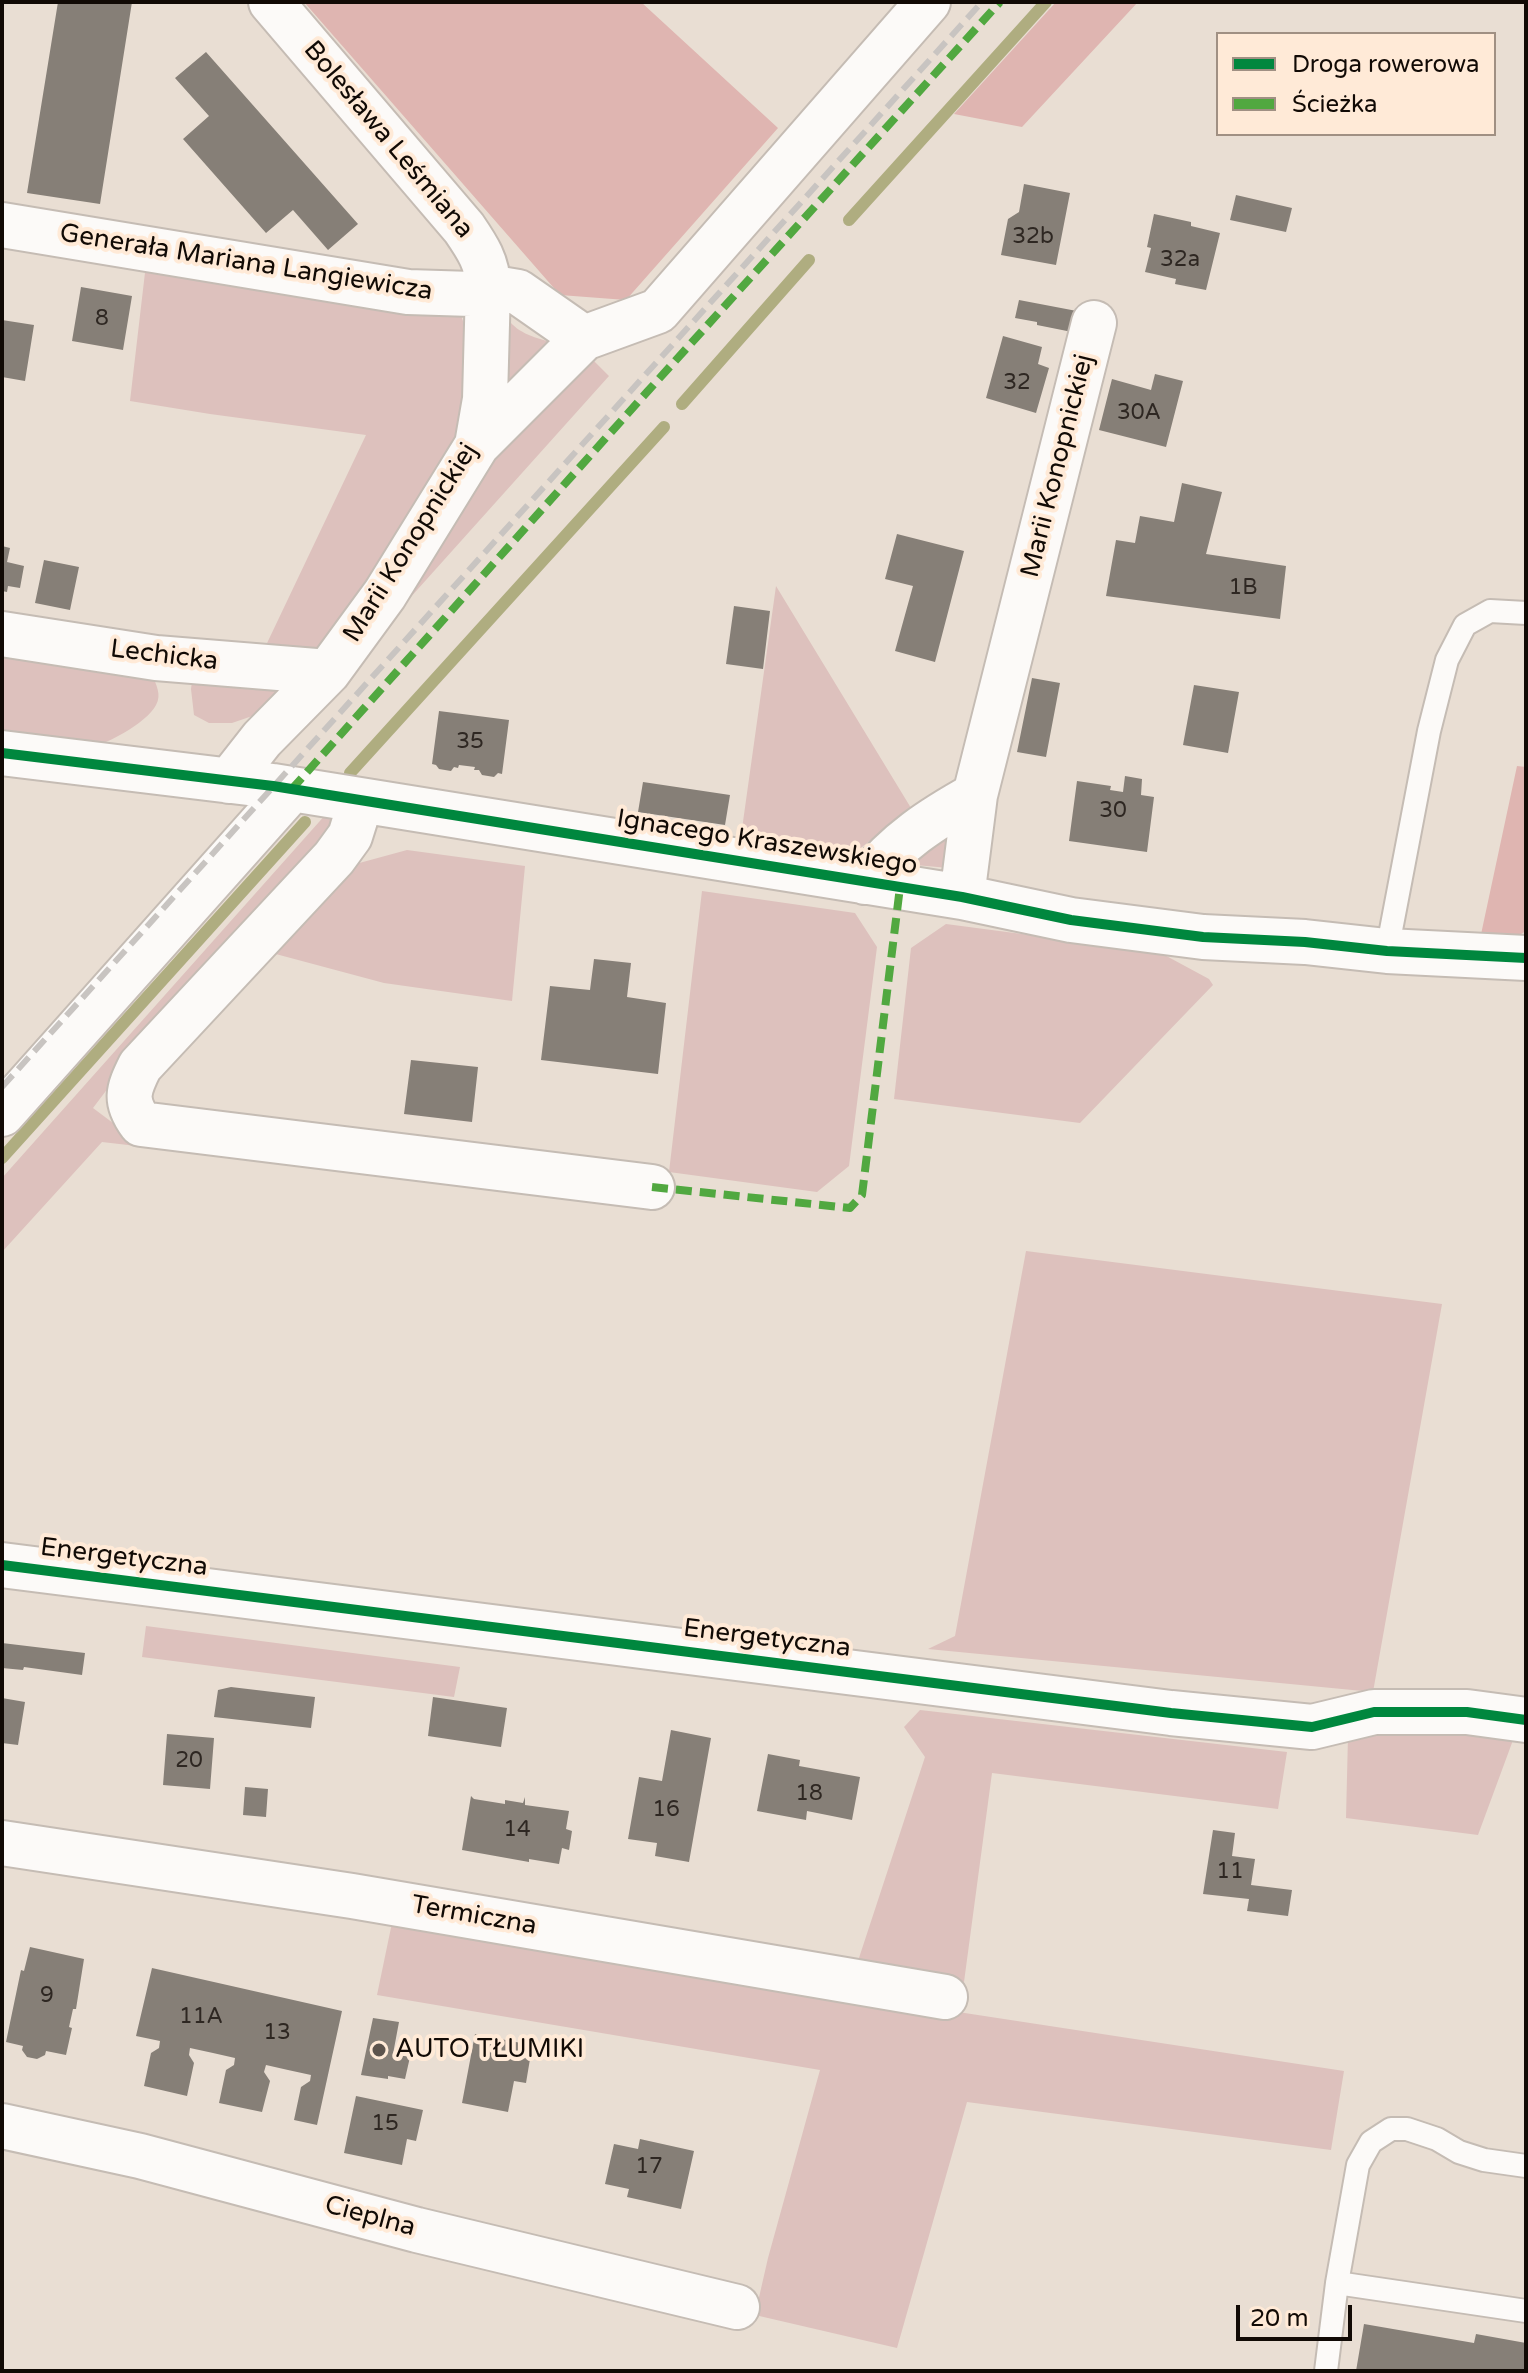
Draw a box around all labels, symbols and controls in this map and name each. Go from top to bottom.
legend [1216,32,1496,136]
street label: Bolesława Leśmiana [296,35,480,245]
text: Droga rowerowa [1292,50,1479,79]
text: Ścieżka [1292,90,1377,119]
street label: Generała Mariana Langiewicza [57,218,435,308]
house number: 32b [1012,224,1054,250]
house number: 32a [1160,247,1200,273]
house number: 8 [95,306,109,332]
street label: Marii Konopnickiej [1015,351,1101,581]
house number: 32 [1003,370,1031,396]
house number: 30A [1117,400,1161,426]
street label: Marii Konopnickiej [337,438,485,648]
house number: 1B [1228,575,1258,601]
street label: Lechicka [108,634,220,678]
house number: 35 [456,729,484,755]
house number: 30 [1099,798,1127,824]
street label: Ignacego Kraszewskiego [614,804,920,882]
street label: Energetyczna [38,1532,210,1584]
street label: Energetyczna [681,1613,853,1665]
house number: 20 [175,1748,203,1774]
house number: 18 [795,1781,823,1807]
house number: 16 [652,1797,680,1823]
house number: 14 [503,1817,531,1843]
house number: 11 [1216,1859,1244,1885]
street label: Termiczna [409,1890,539,1942]
house number: 9 [40,1983,54,2009]
house number: 11A [179,2004,223,2030]
house number: 13 [263,2020,291,2046]
place label: AUTO TŁUMIKI [395,2034,584,2066]
marker: AUTO TŁUMIKI [370,2041,388,2059]
house number: 15 [371,2111,399,2137]
house number: 17 [635,2154,663,2180]
street label: Cieplna [321,2190,419,2244]
scale bar [1240,2289,1356,2339]
text: 20 m [1250,2304,1308,2333]

